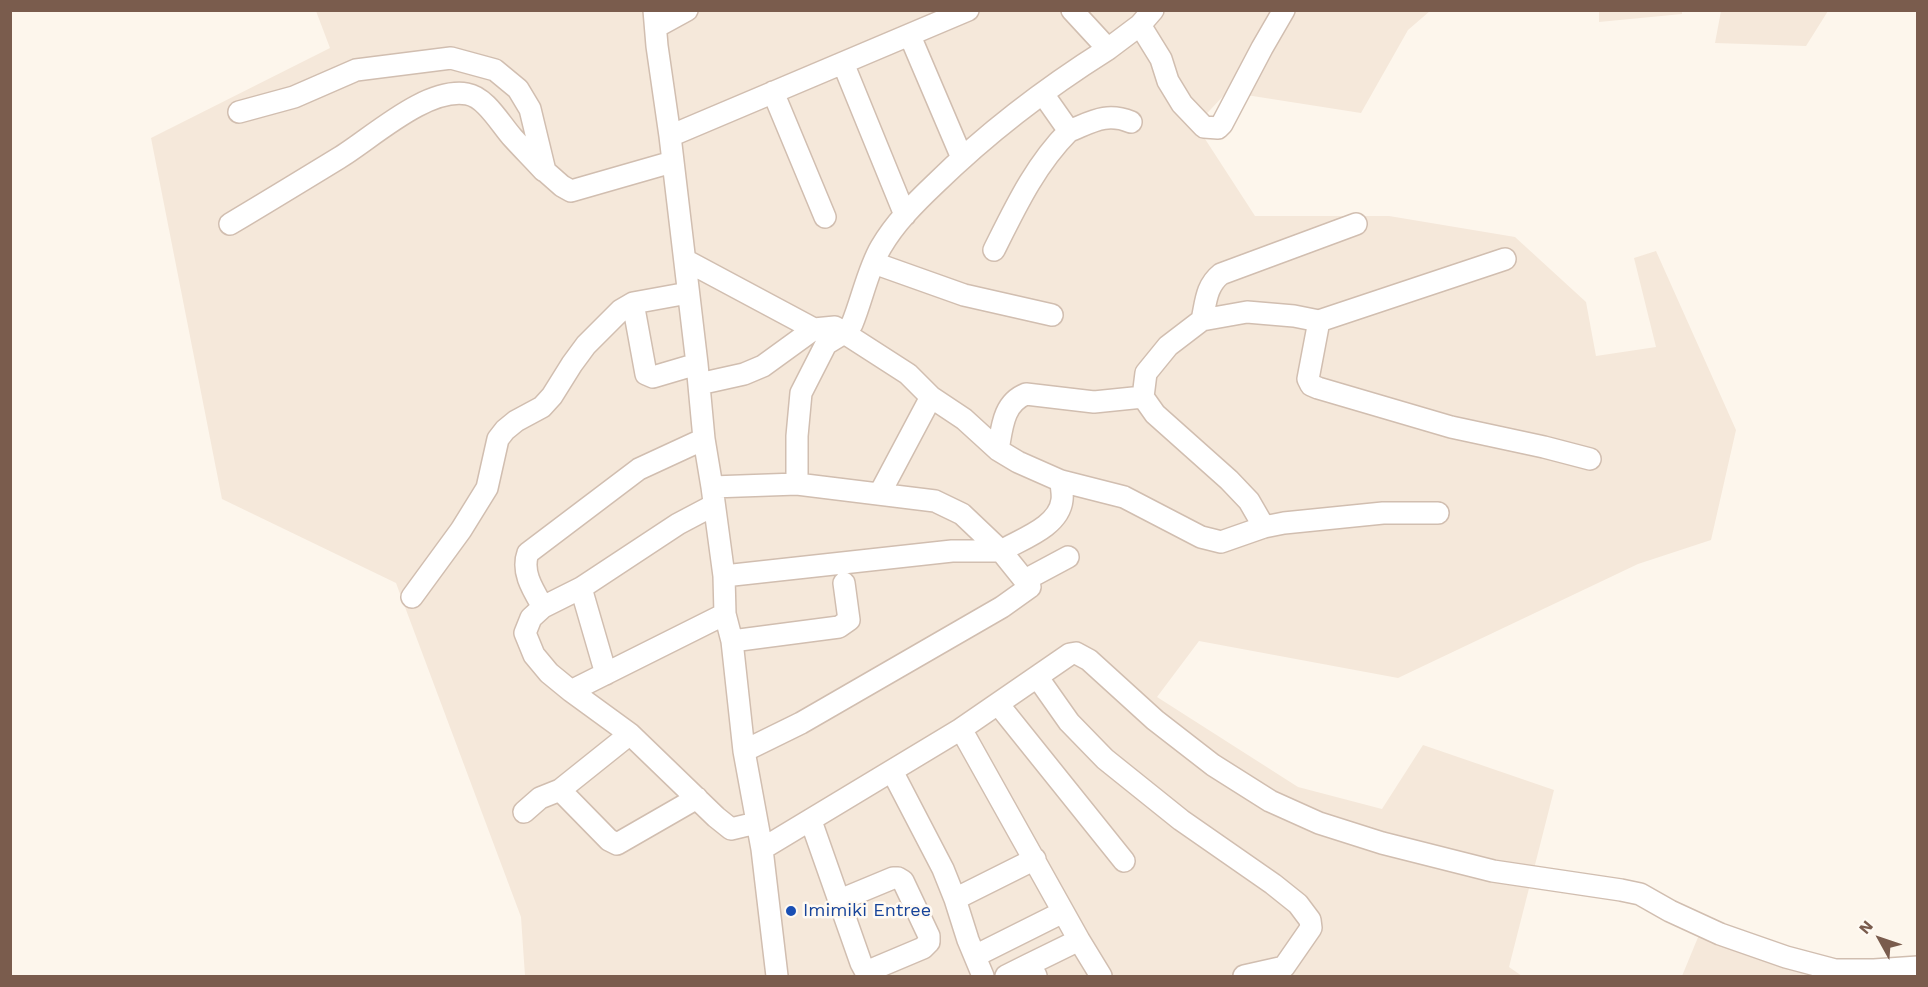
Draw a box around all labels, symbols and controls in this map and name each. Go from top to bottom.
place label: Imimiki Entree [803,900,931,922]
marker: Imimiki Entree [784,904,798,918]
north arrow [1850,909,1910,969]
text: N [1855,916,1877,938]

